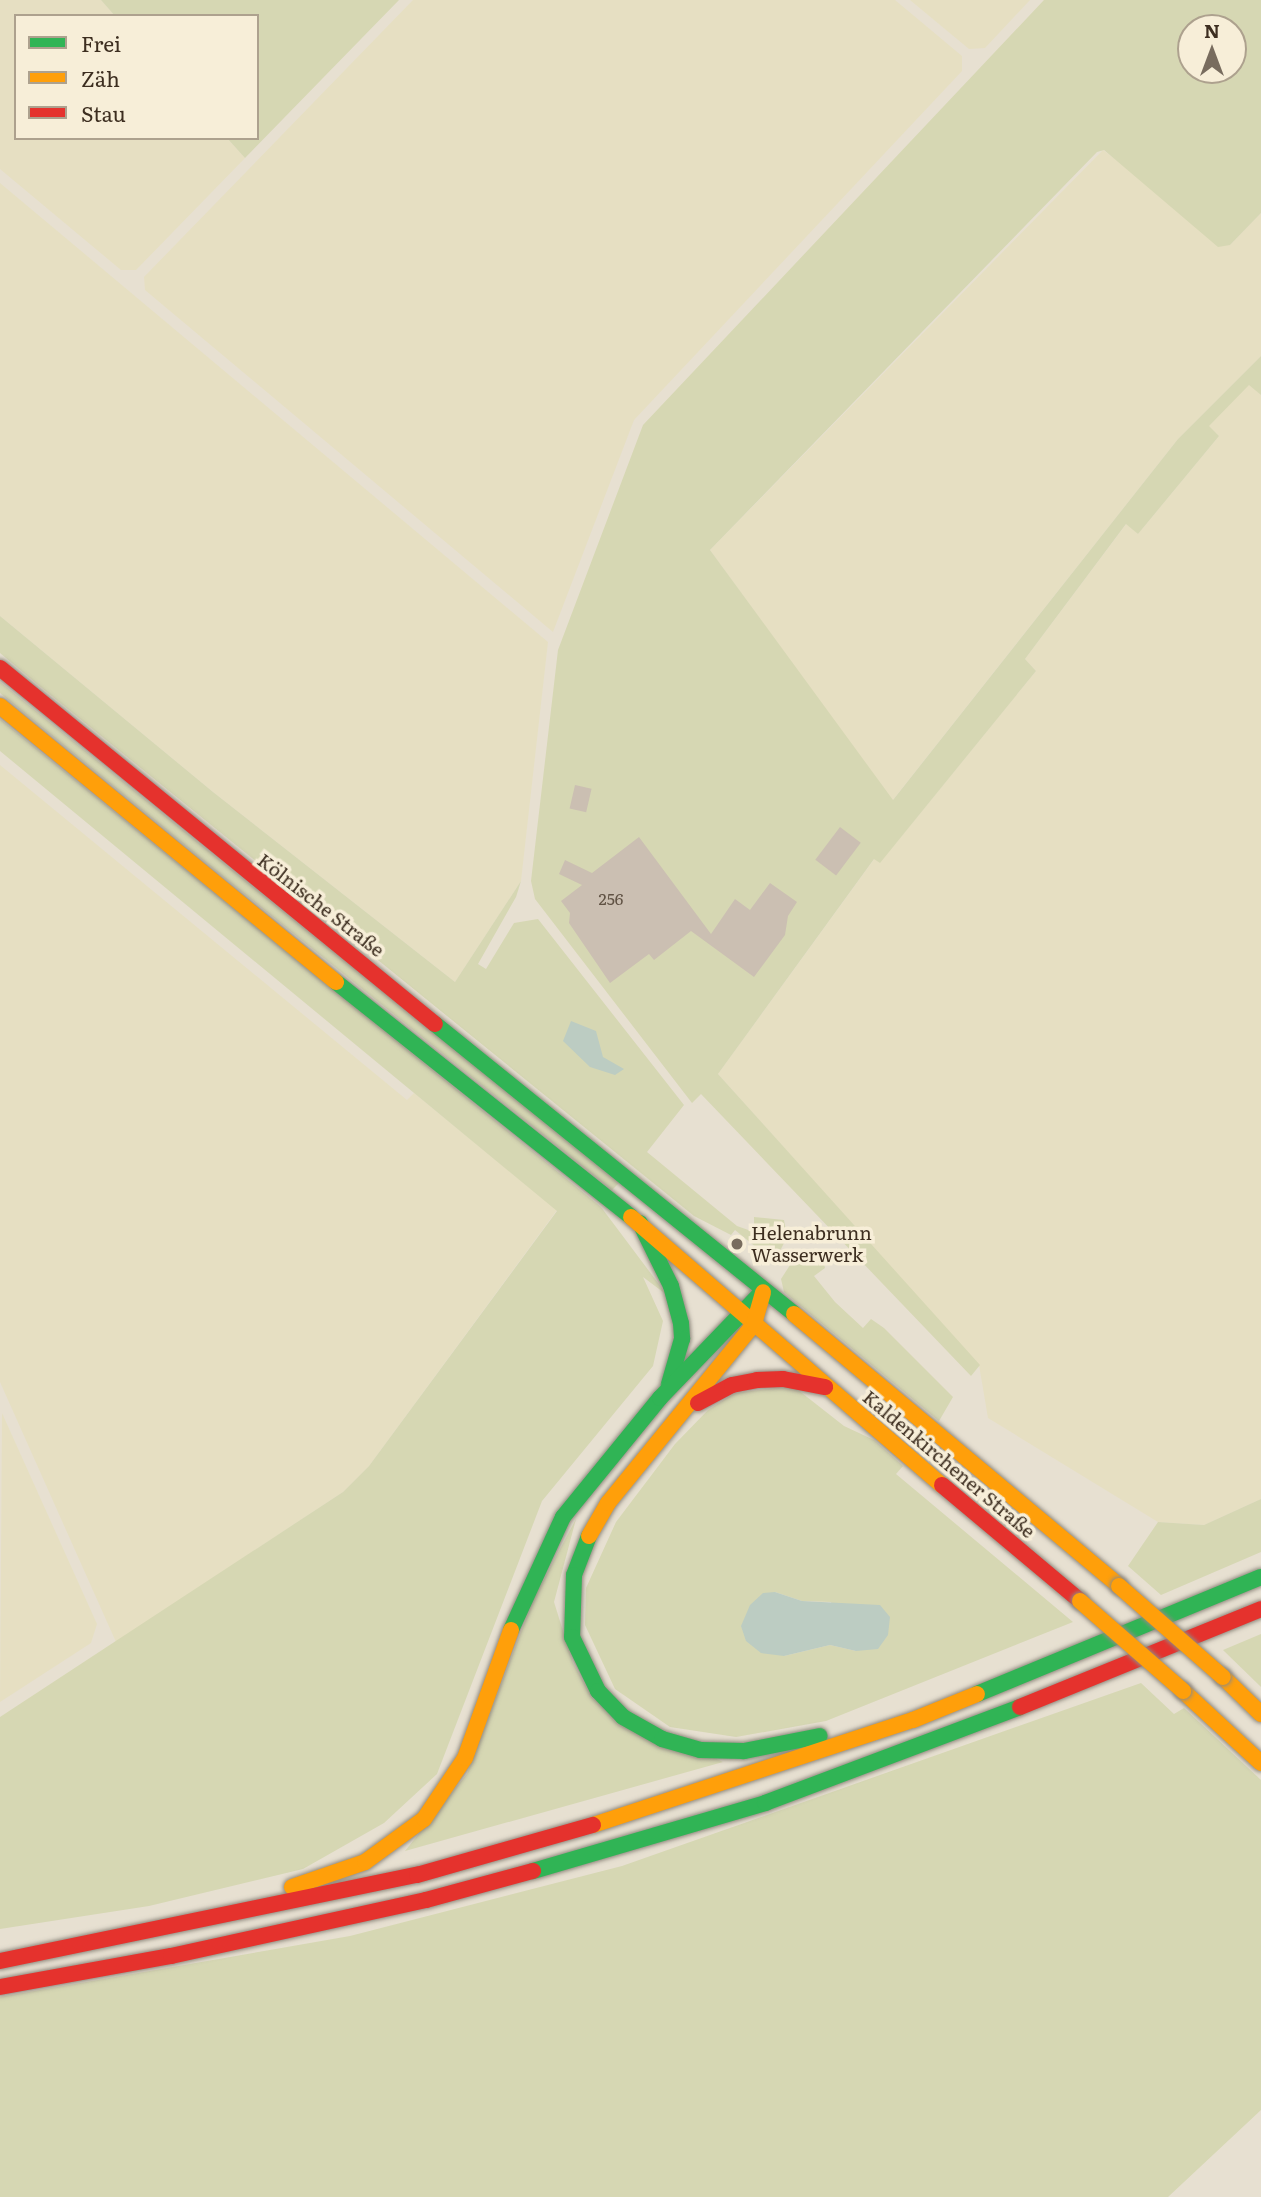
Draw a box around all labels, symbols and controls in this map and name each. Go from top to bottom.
legend [14,14,259,140]
north arrow [1177,14,1247,84]
text: N [1204,16,1220,44]
text: Frei [81,27,121,58]
text: Zäh [81,62,120,93]
text: Stau [81,97,126,128]
street label: Kölnische Straße [253,848,389,962]
house number: 256 [599,888,623,908]
place label: Helenabrunn Wasserwerk [751,1222,872,1266]
marker: Helenabrunn Wasserwerk [729,1236,745,1252]
street label: Kaldenkirchener Straße [858,1385,1040,1543]

